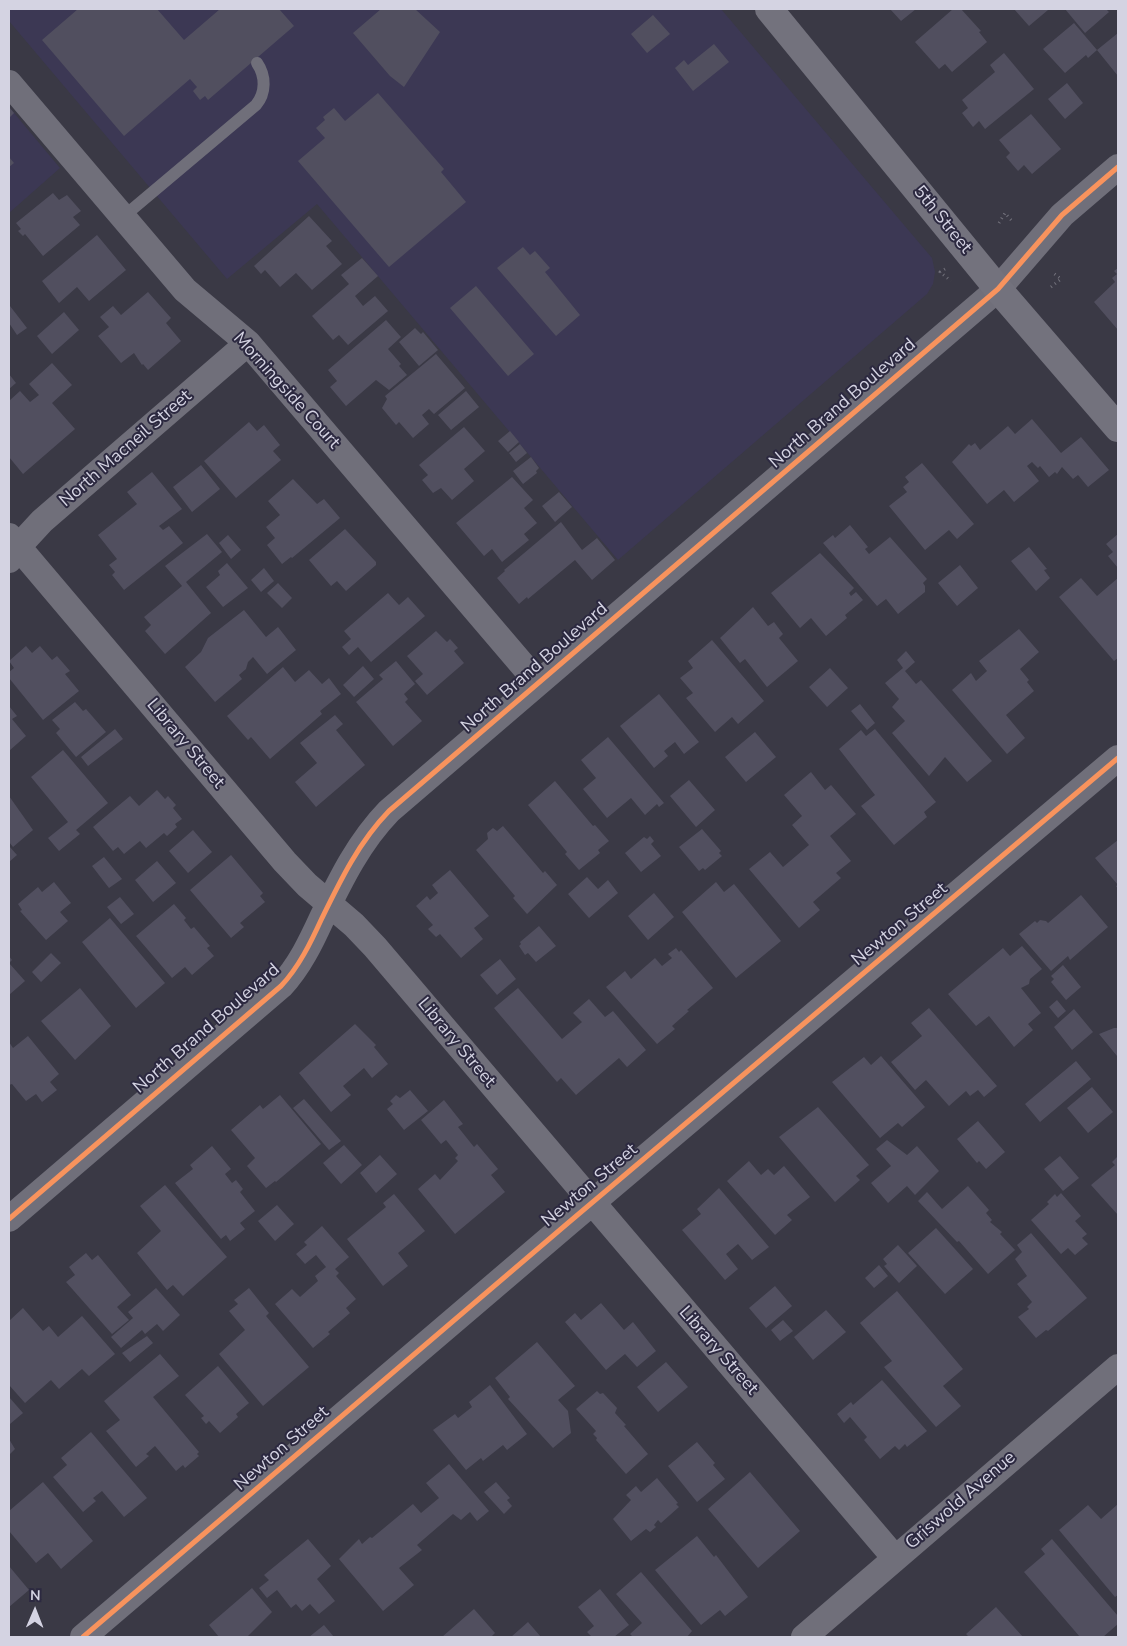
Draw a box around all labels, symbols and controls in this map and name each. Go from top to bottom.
street label: 5th Street [908,182,976,258]
street label: Morningside Court [228,328,344,454]
street label: North Brand Boulevard [765,334,921,474]
street label: North Macneil Street [56,386,196,512]
street label: North Brand Boulevard [457,598,613,738]
street label: Library Street [141,695,229,793]
street label: Newton Street [848,879,952,971]
street label: North Brand Boulevard [129,959,285,1099]
street label: Library Street [412,994,500,1092]
street label: Newton Street [538,1140,642,1232]
street label: Library Street [674,1302,762,1400]
street label: Newton Street [230,1402,334,1496]
street label: Griswold Avenue [902,1447,1020,1555]
north arrow [10,1586,60,1636]
text: N [30,1586,41,1605]

